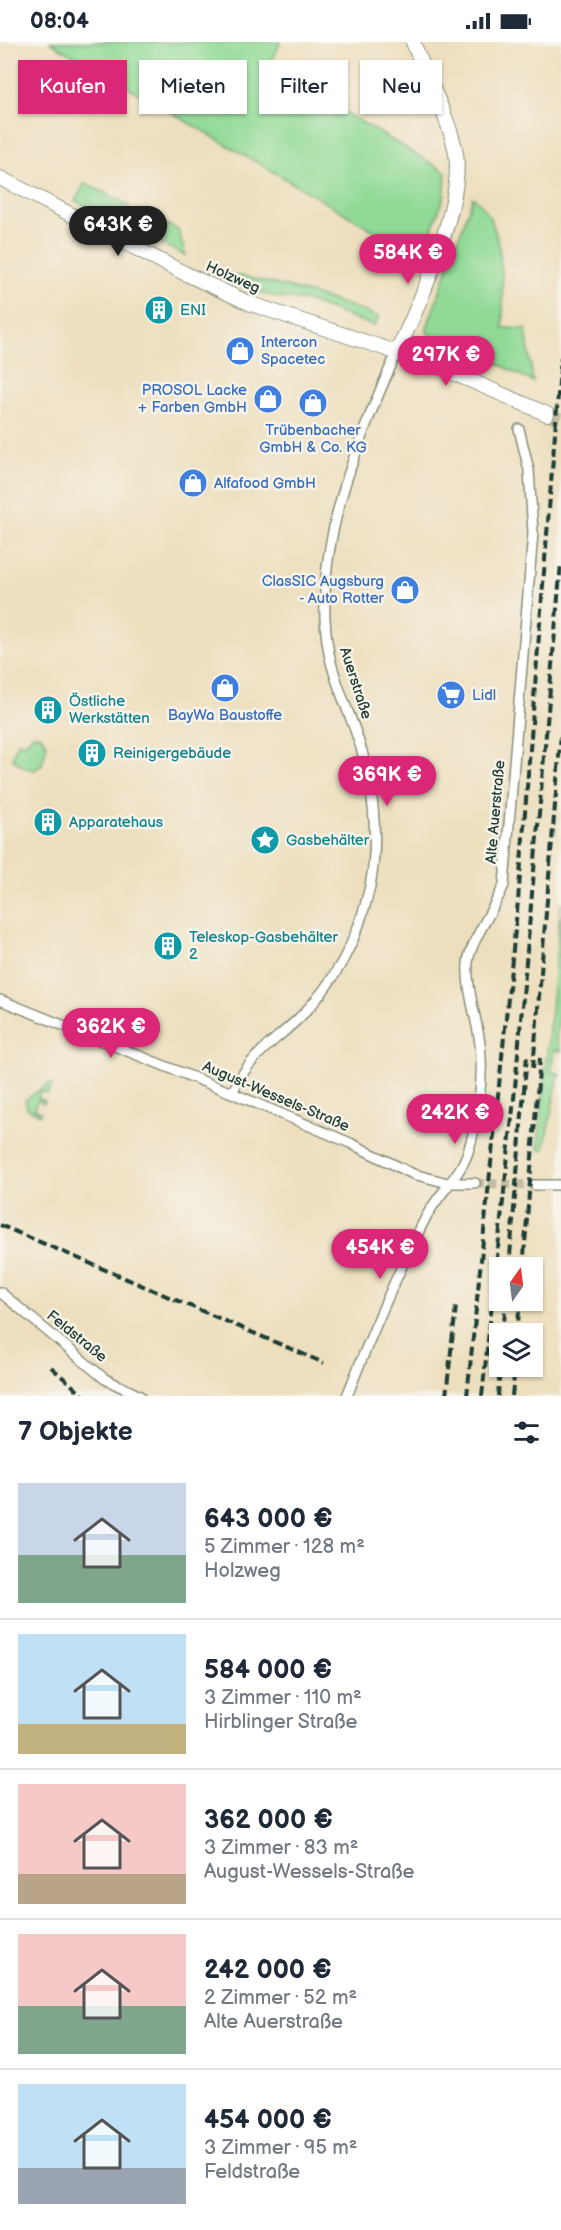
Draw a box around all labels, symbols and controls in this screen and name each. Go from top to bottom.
text: 08:04 [30,8,89,35]
chip: Kaufen [18,60,127,114]
chip: Mieten [139,60,247,114]
chip: Filter [259,60,348,114]
chip: Neu [360,60,442,114]
pin: 643K € [69,206,167,257]
text: 643K € [83,213,153,237]
pin: 584K € [359,234,457,285]
text: 584K € [373,241,443,265]
street label: Holzweg [203,257,263,298]
building icon: ENI [143,294,175,326]
place label: ENI [180,301,206,320]
place label: Intercon Spacetec [261,333,325,369]
shop icon: Intercon Spacetec [224,335,256,367]
pin: 297K € [397,336,495,387]
text: 297K € [412,343,480,367]
place label: PROSOL Lacke + Farben GmbH [138,381,247,417]
shop icon: PROSOL Lacke + Farben GmbH [252,383,284,415]
shop icon: Trübenbacher GmbH & Co. KG [297,387,329,419]
place label: Trübenbacher GmbH & Co. KG [259,421,367,457]
shop icon: Alfafood GmbH [177,467,209,499]
place label: Alfafood GmbH [214,474,316,493]
place label: ClasSIC Augsburg - Auto Rotter [262,572,385,608]
shop icon: ClasSIC Augsburg - Auto Rotter [389,574,421,606]
street label: Auerstraße [335,645,376,722]
shop icon: BayWa Baustoffe [209,672,241,704]
supermarket icon: Lidl [435,679,467,711]
place label: Lidl [472,686,496,705]
place label: Östliche Werkstätten [69,692,150,728]
building icon: Östliche Werkstätten [32,694,64,726]
place label: BayWa Baustoffe [168,706,282,725]
building icon: Reinigergebäude [76,737,108,769]
place label: Reinigergebäude [113,744,231,763]
pin: 369K € [338,756,436,807]
street label: Alte Auerstraße [481,759,510,865]
text: 369K € [352,763,422,787]
building icon: Apparatehaus [32,806,64,838]
place label: Apparatehaus [69,813,164,832]
place icon: Gasbehälter [249,824,281,856]
place label: Gasbehälter [286,831,370,850]
place label: Teleskop-Gasbehälter 2 [189,928,338,964]
building icon: Teleskop-Gasbehälter 2 [152,930,184,962]
pin: 362K € [62,1008,160,1059]
text: 362K € [76,1015,146,1039]
street label: August-Wessels-Straße [199,1057,352,1136]
pin: 242K € [406,1094,504,1145]
text: 242K € [420,1101,490,1125]
pin: 454K € [331,1229,429,1280]
text: 454K € [345,1236,415,1260]
north arrow [489,1257,543,1311]
map controls [489,1257,543,1377]
street label: Feldstraße [43,1306,111,1367]
button: layers [489,1323,543,1377]
icon: filters [510,1416,543,1449]
text: 7 Objekte [18,1417,133,1448]
text: 643 000 € [204,1504,333,1535]
icon: home [66,1507,138,1579]
text: 5 Zimmer · 128 m² [204,1535,365,1559]
text: Holzweg [204,1559,281,1583]
text: 584 000 € [204,1655,332,1686]
icon: home [66,1658,138,1730]
text: 3 Zimmer · 110 m² [204,1686,362,1710]
text: Hirblinger Straße [204,1710,357,1734]
text: 362 000 € [204,1805,333,1836]
icon: home [66,1808,138,1880]
text: 3 Zimmer · 83 m² [204,1836,358,1860]
text: August-Wessels-Straße [204,1860,414,1884]
text: 242 000 € [204,1955,332,1986]
icon: home [66,1958,138,2030]
text: 2 Zimmer · 52 m² [204,1986,357,2010]
text: Alte Auerstraße [204,2010,343,2034]
text: 454 000 € [204,2105,332,2136]
icon: home [66,2108,138,2180]
text: 3 Zimmer · 95 m² [204,2136,357,2160]
text: Feldstraße [204,2160,300,2184]

